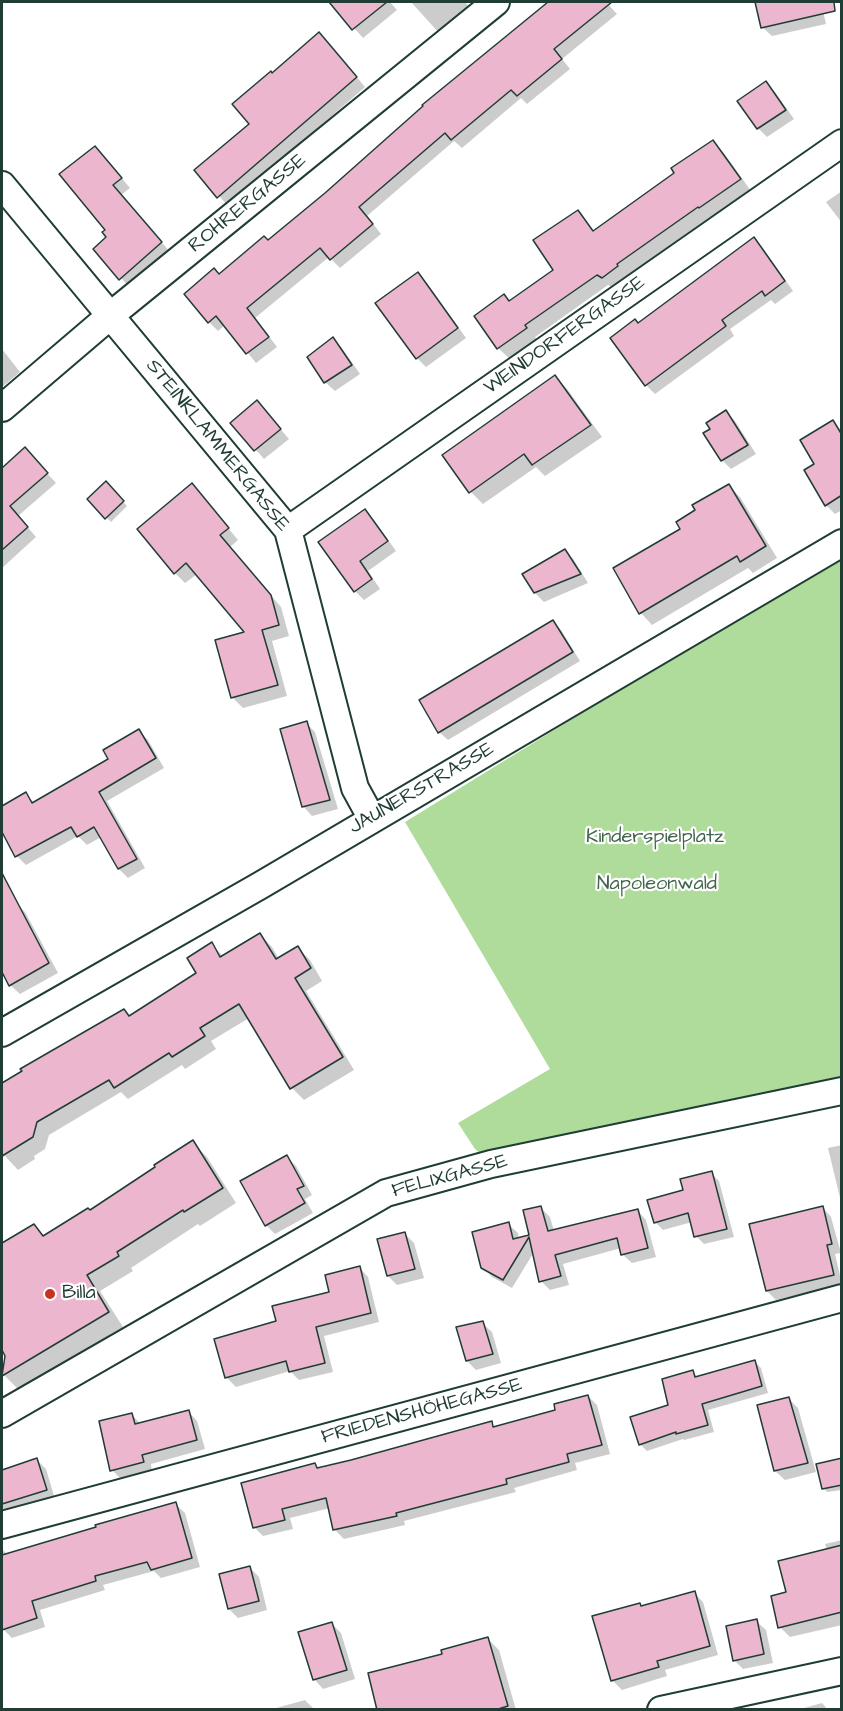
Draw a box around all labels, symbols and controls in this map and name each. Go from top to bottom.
street label: ROHRERGASSE [184,149,312,259]
street label: WEINDORFERGASSE [480,271,650,401]
street label: STEINKLAMMERGASSE [140,355,294,537]
street label: JAUNERSTRASSE [345,738,499,840]
park label: Kinderspielplatz [586,826,724,850]
park label: Napoleonwald [597,873,717,897]
street label: FELIXGASSE [390,1150,510,1204]
place label: Billa [62,1282,96,1306]
marker: Billa [43,1287,57,1301]
street label: FRIEDENSHÖHEGASSE [319,1374,525,1450]

